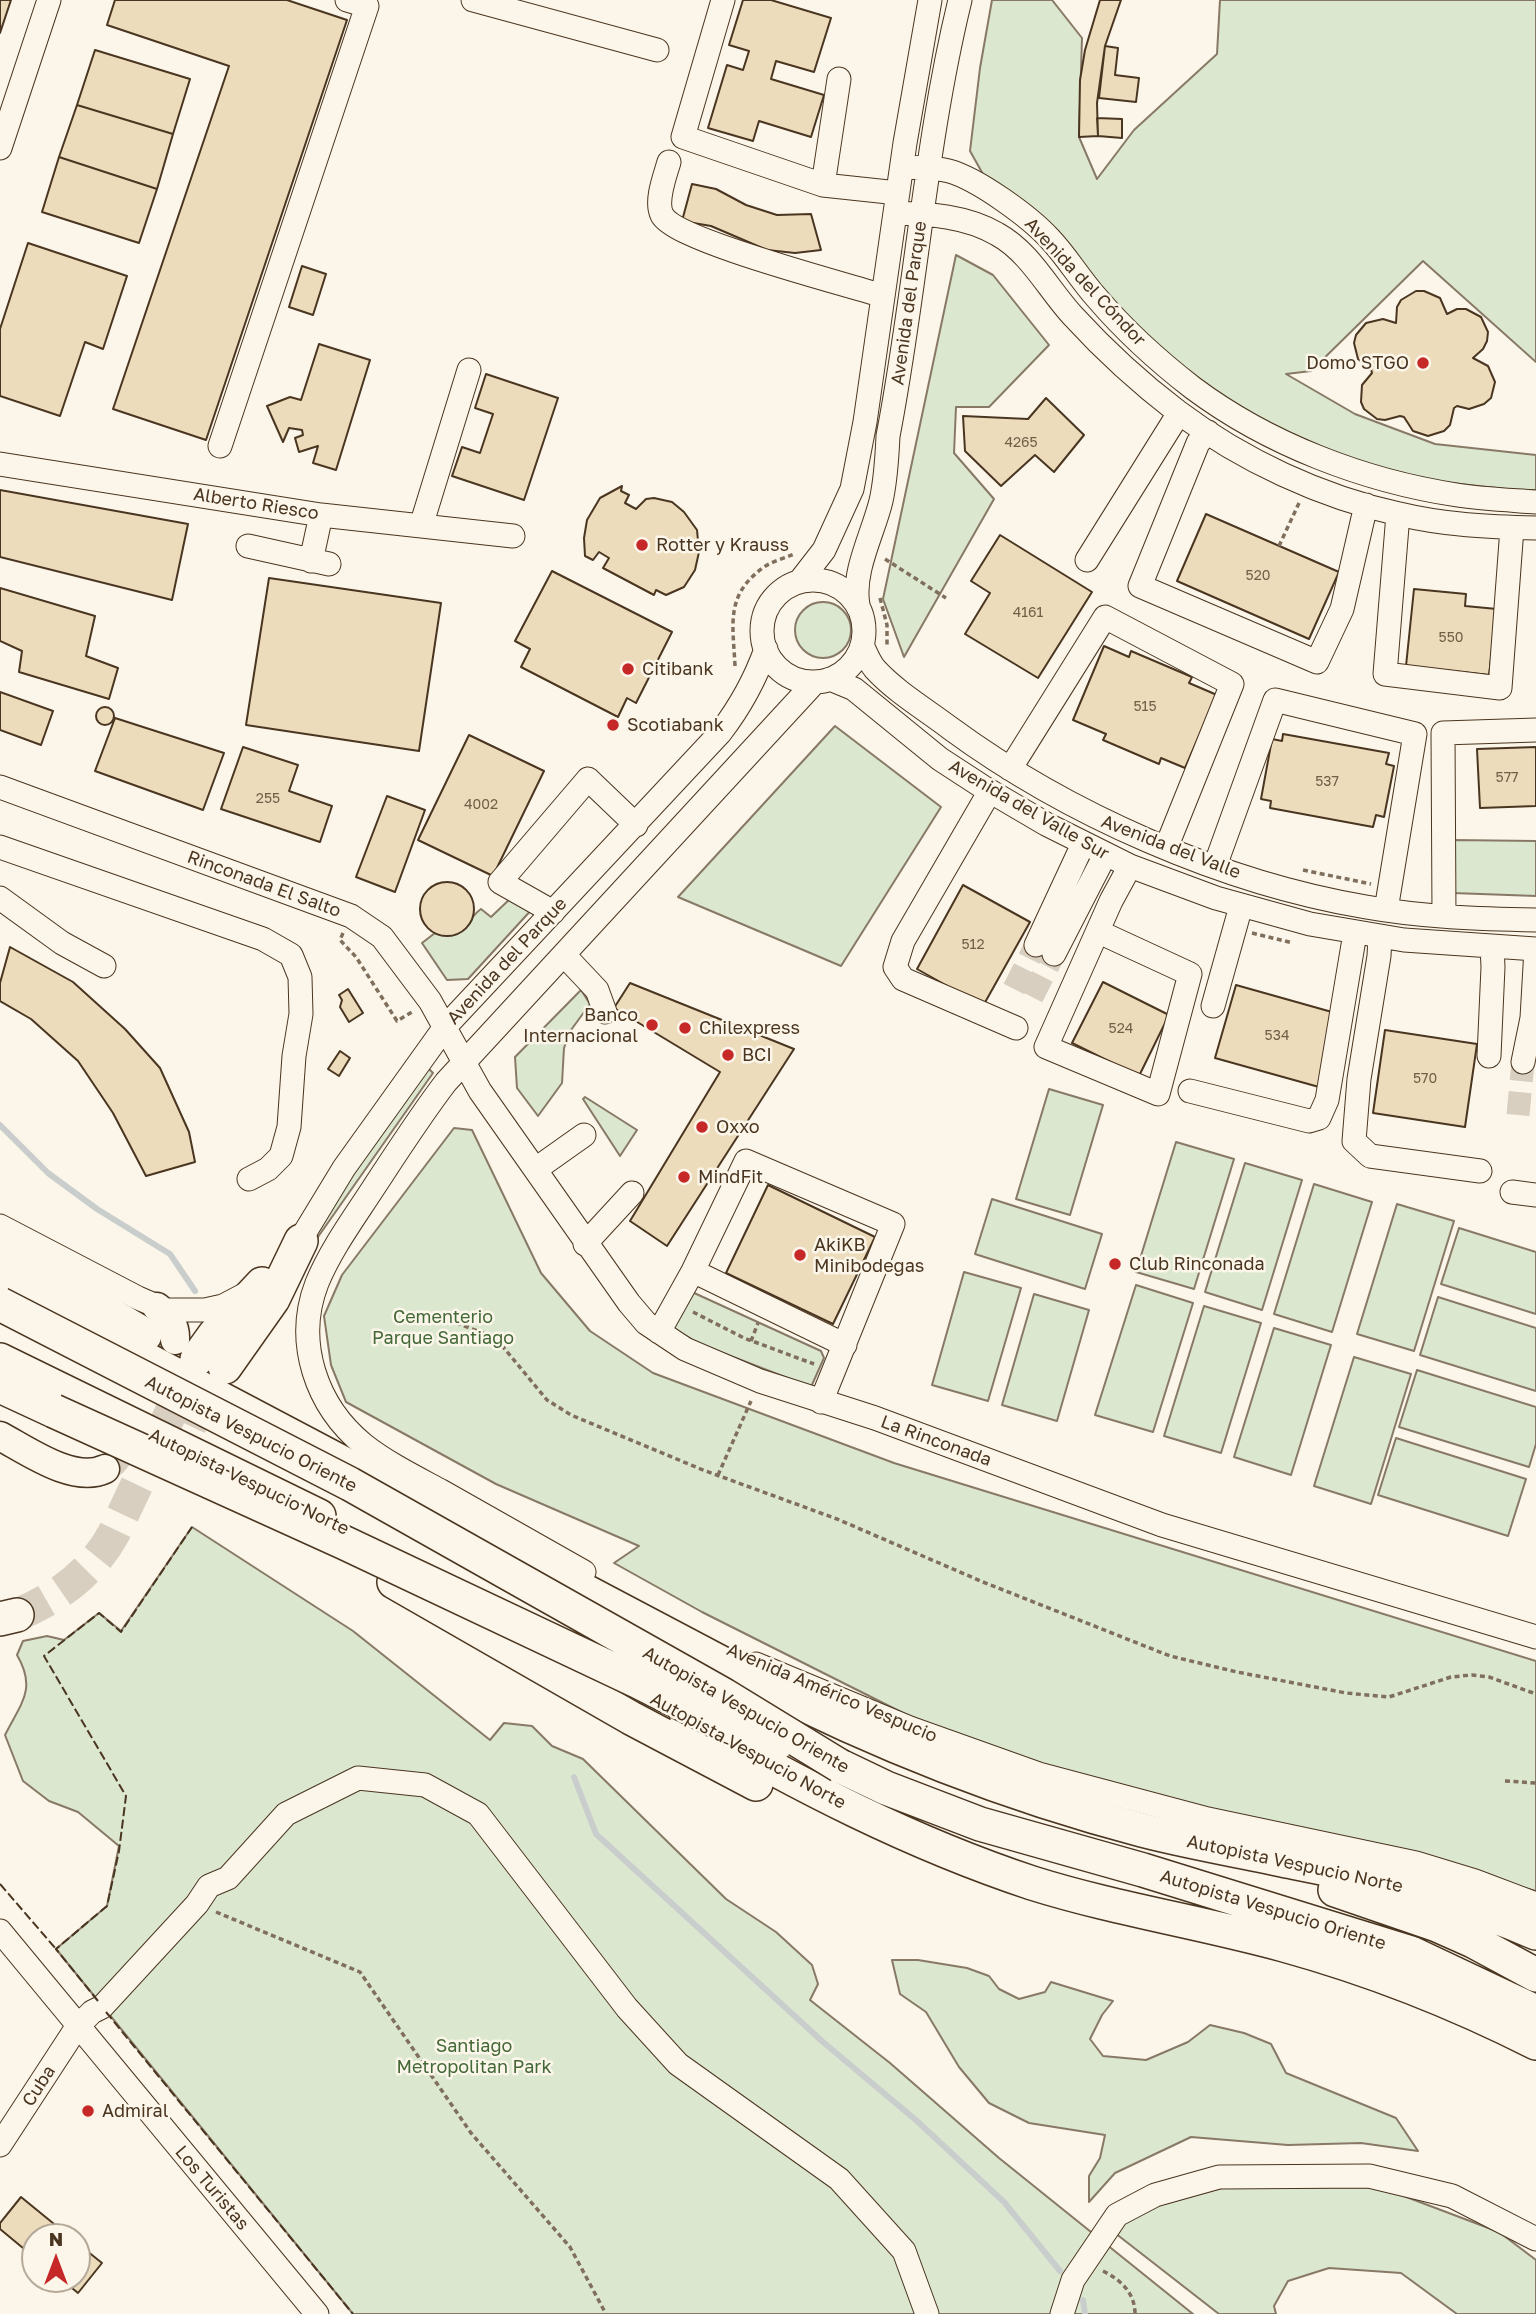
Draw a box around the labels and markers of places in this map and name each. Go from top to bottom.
place label: Domo STGO [1306,352,1409,374]
marker: Domo STGO [1415,355,1431,371]
place label: Rotter y Krauss [656,534,789,556]
marker: Rotter y Krauss [634,537,650,553]
place label: Citibank [642,658,714,680]
marker: Citibank [620,661,636,677]
place label: Scotiabank [627,714,724,736]
marker: Scotiabank [605,717,621,733]
place label: Banco Internacional [523,1004,638,1046]
marker: Banco Internacional [644,1017,660,1033]
place label: Chilexpress [699,1017,800,1039]
marker: Chilexpress [677,1020,693,1036]
place label: BCI [742,1044,772,1066]
marker: BCI [720,1047,736,1063]
place label: Oxxo [716,1116,760,1138]
marker: Oxxo [694,1119,710,1135]
place label: MindFit [698,1166,763,1188]
marker: MindFit [676,1169,692,1185]
place label: AkiKB Minibodegas [814,1234,924,1276]
marker: AkiKB Minibodegas [792,1247,808,1263]
place label: Club Rinconada [1129,1253,1265,1275]
marker: Club Rinconada [1107,1256,1123,1272]
place label: Admiral [102,2100,168,2122]
marker: Admiral [80,2103,96,2119]

